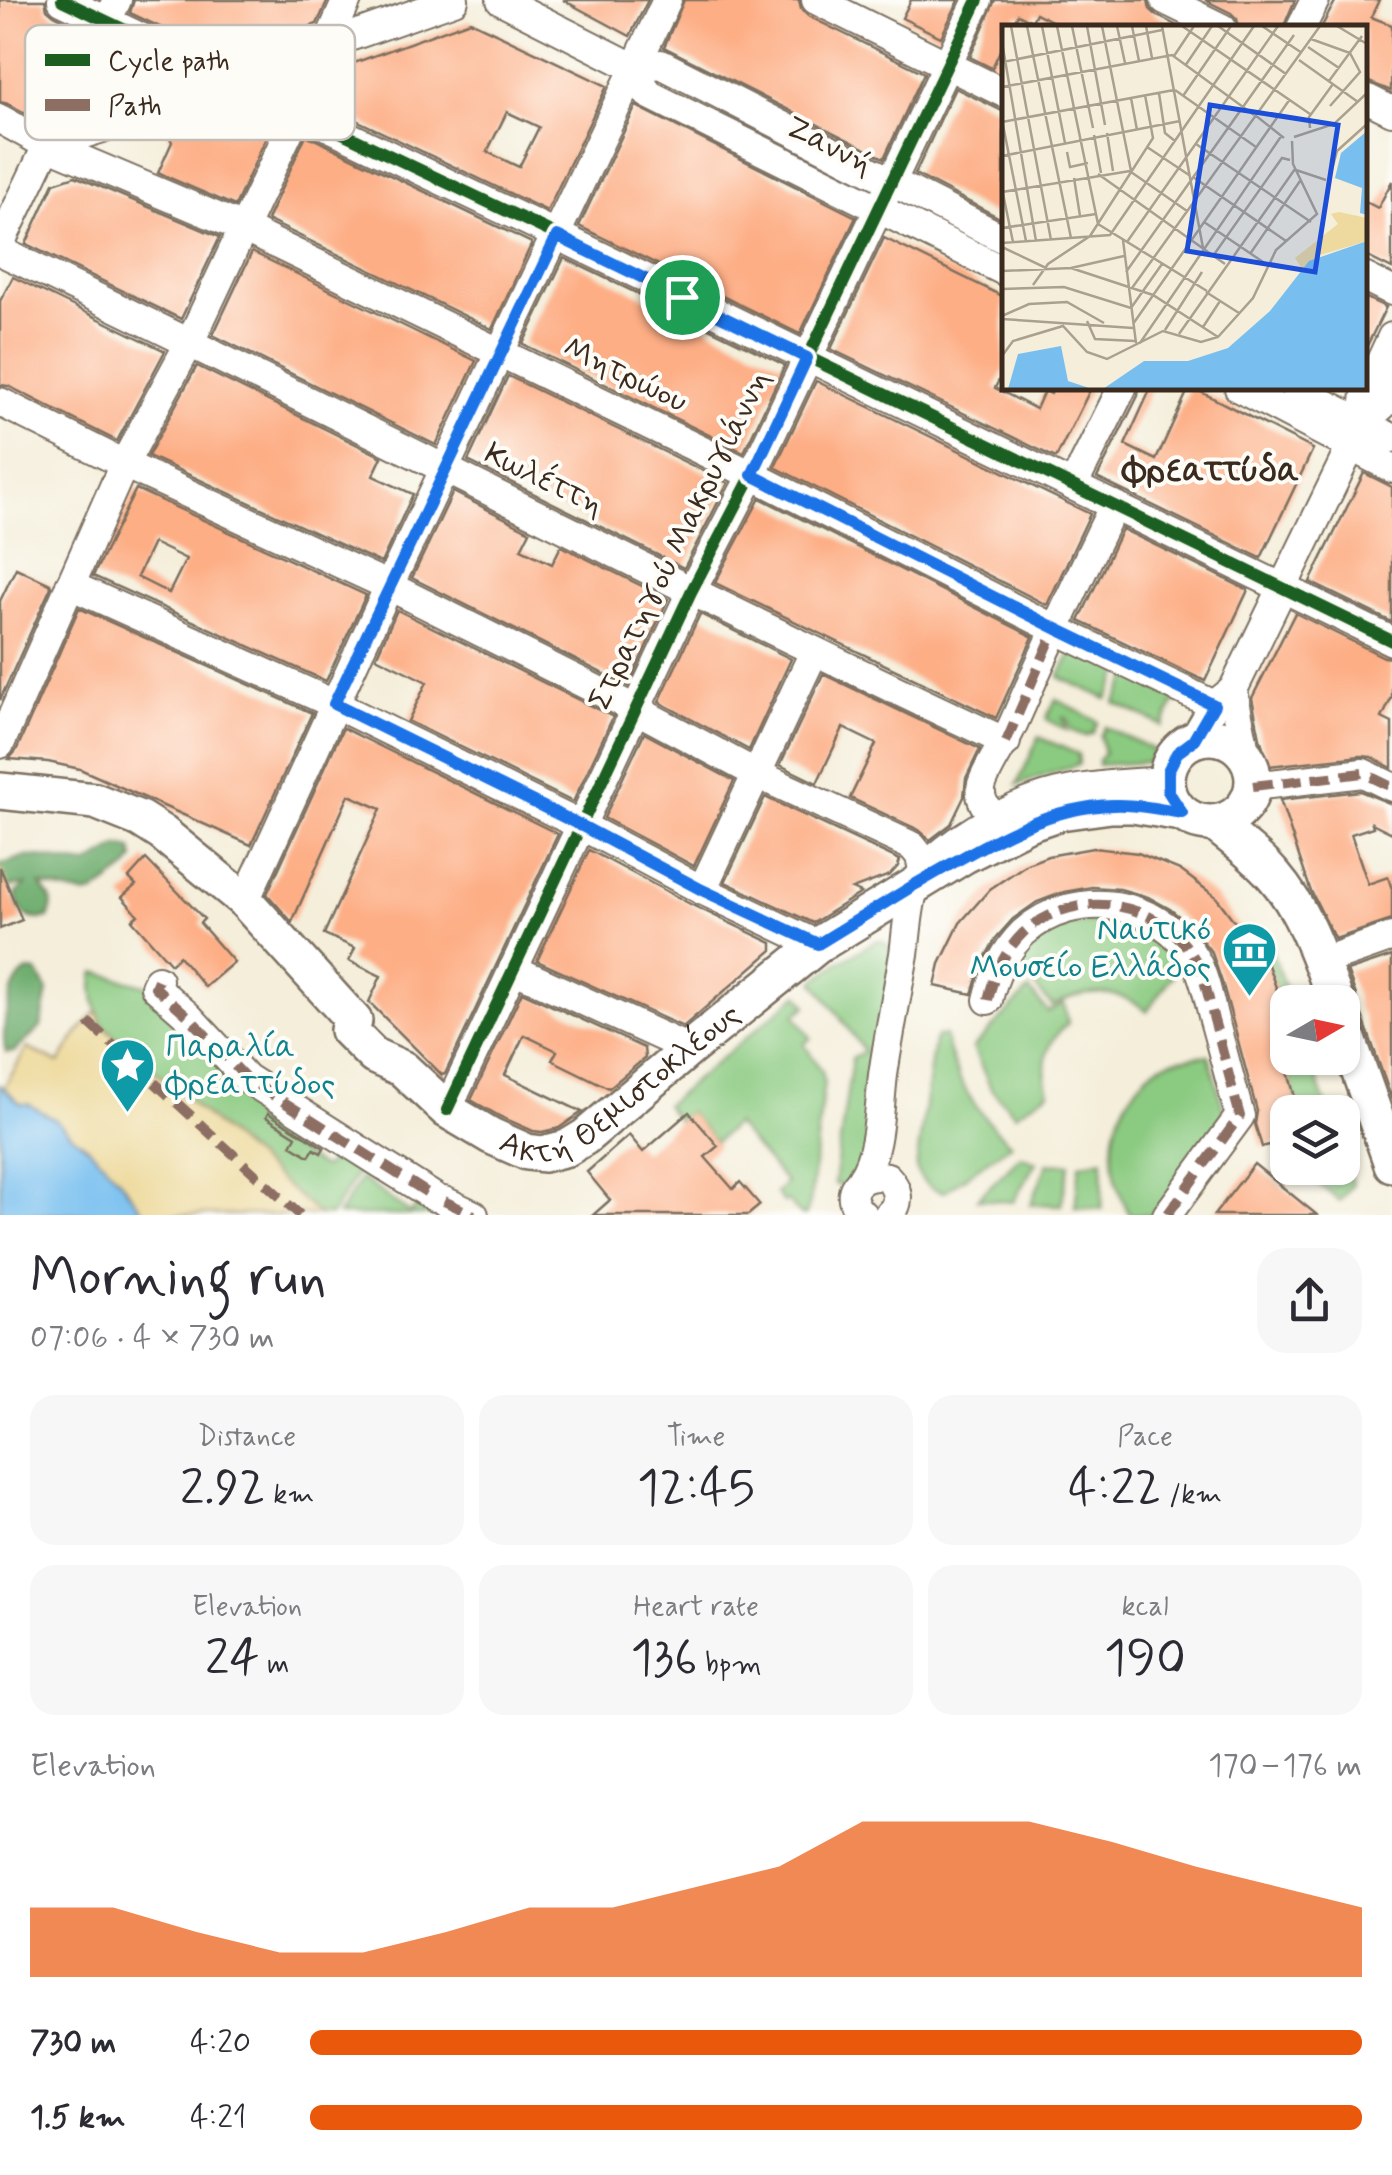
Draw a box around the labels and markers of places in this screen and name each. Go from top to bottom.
pin [640,255,725,340]
place label: Ναυτικό Μουσείο Ελλάδος [969,910,1211,989]
museum icon: Ναυτικό Μουσείο Ελλάδος [1220,919,1280,998]
place label: Παραλία Φρεαττύδος [165,1027,335,1106]
place icon: Παραλία Φρεαττύδος [97,1036,157,1115]

